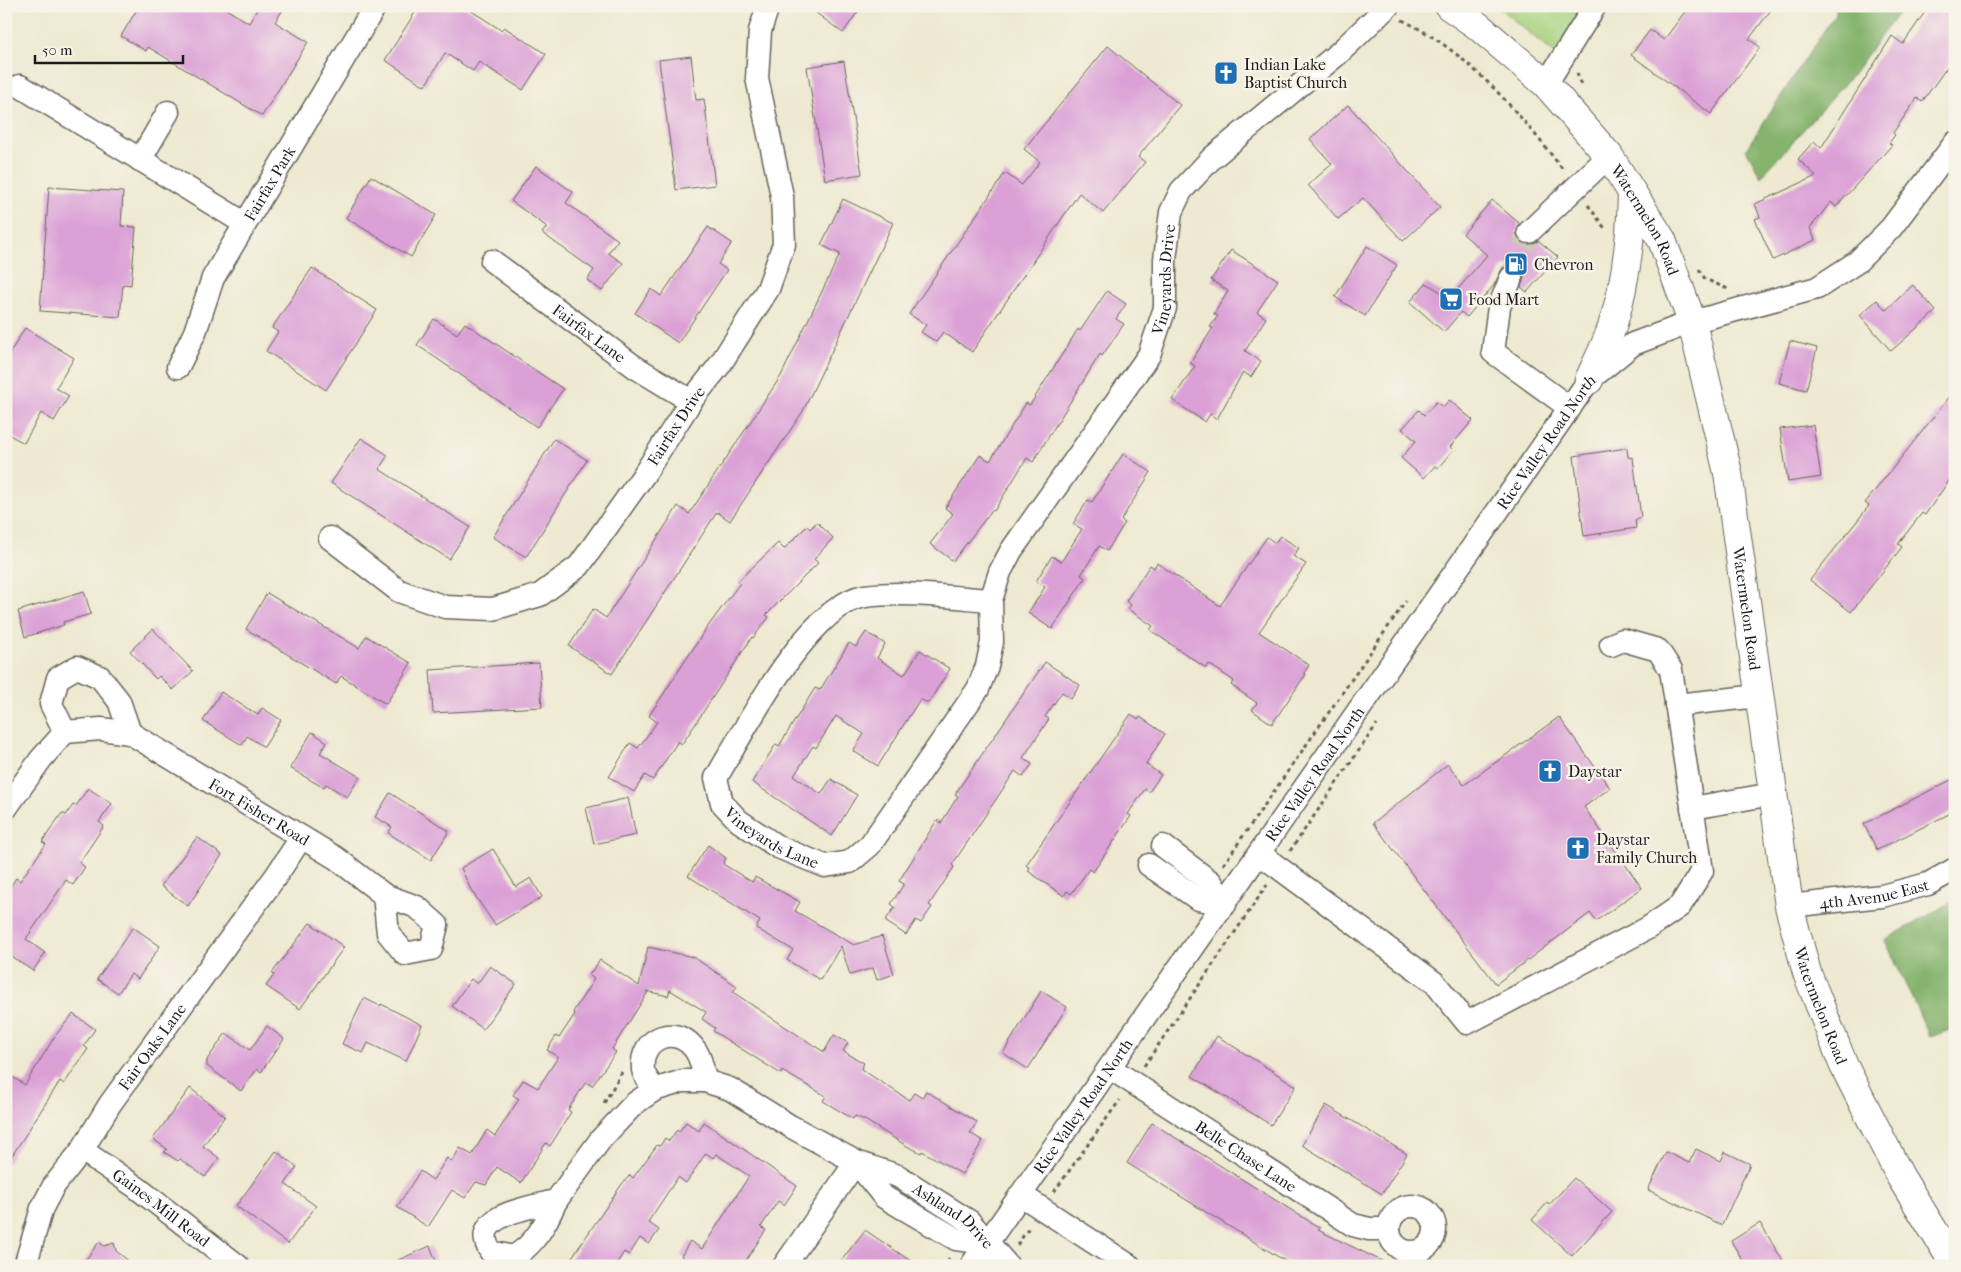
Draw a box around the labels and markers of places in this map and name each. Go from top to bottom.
place label: Indian Lake Baptist Church [1244,55,1347,92]
church icon: Indian Lake Baptist Church [1213,60,1239,86]
fuel station icon: Chevron [1503,251,1529,277]
place label: Chevron [1534,255,1594,274]
supermarket icon: Food Mart [1438,286,1464,312]
place label: Food Mart [1468,290,1540,309]
church icon: Daystar [1537,758,1563,784]
place label: Daystar [1568,762,1622,781]
place label: Daystar Family Church [1596,830,1697,867]
church icon: Daystar Family Church [1565,835,1591,861]

